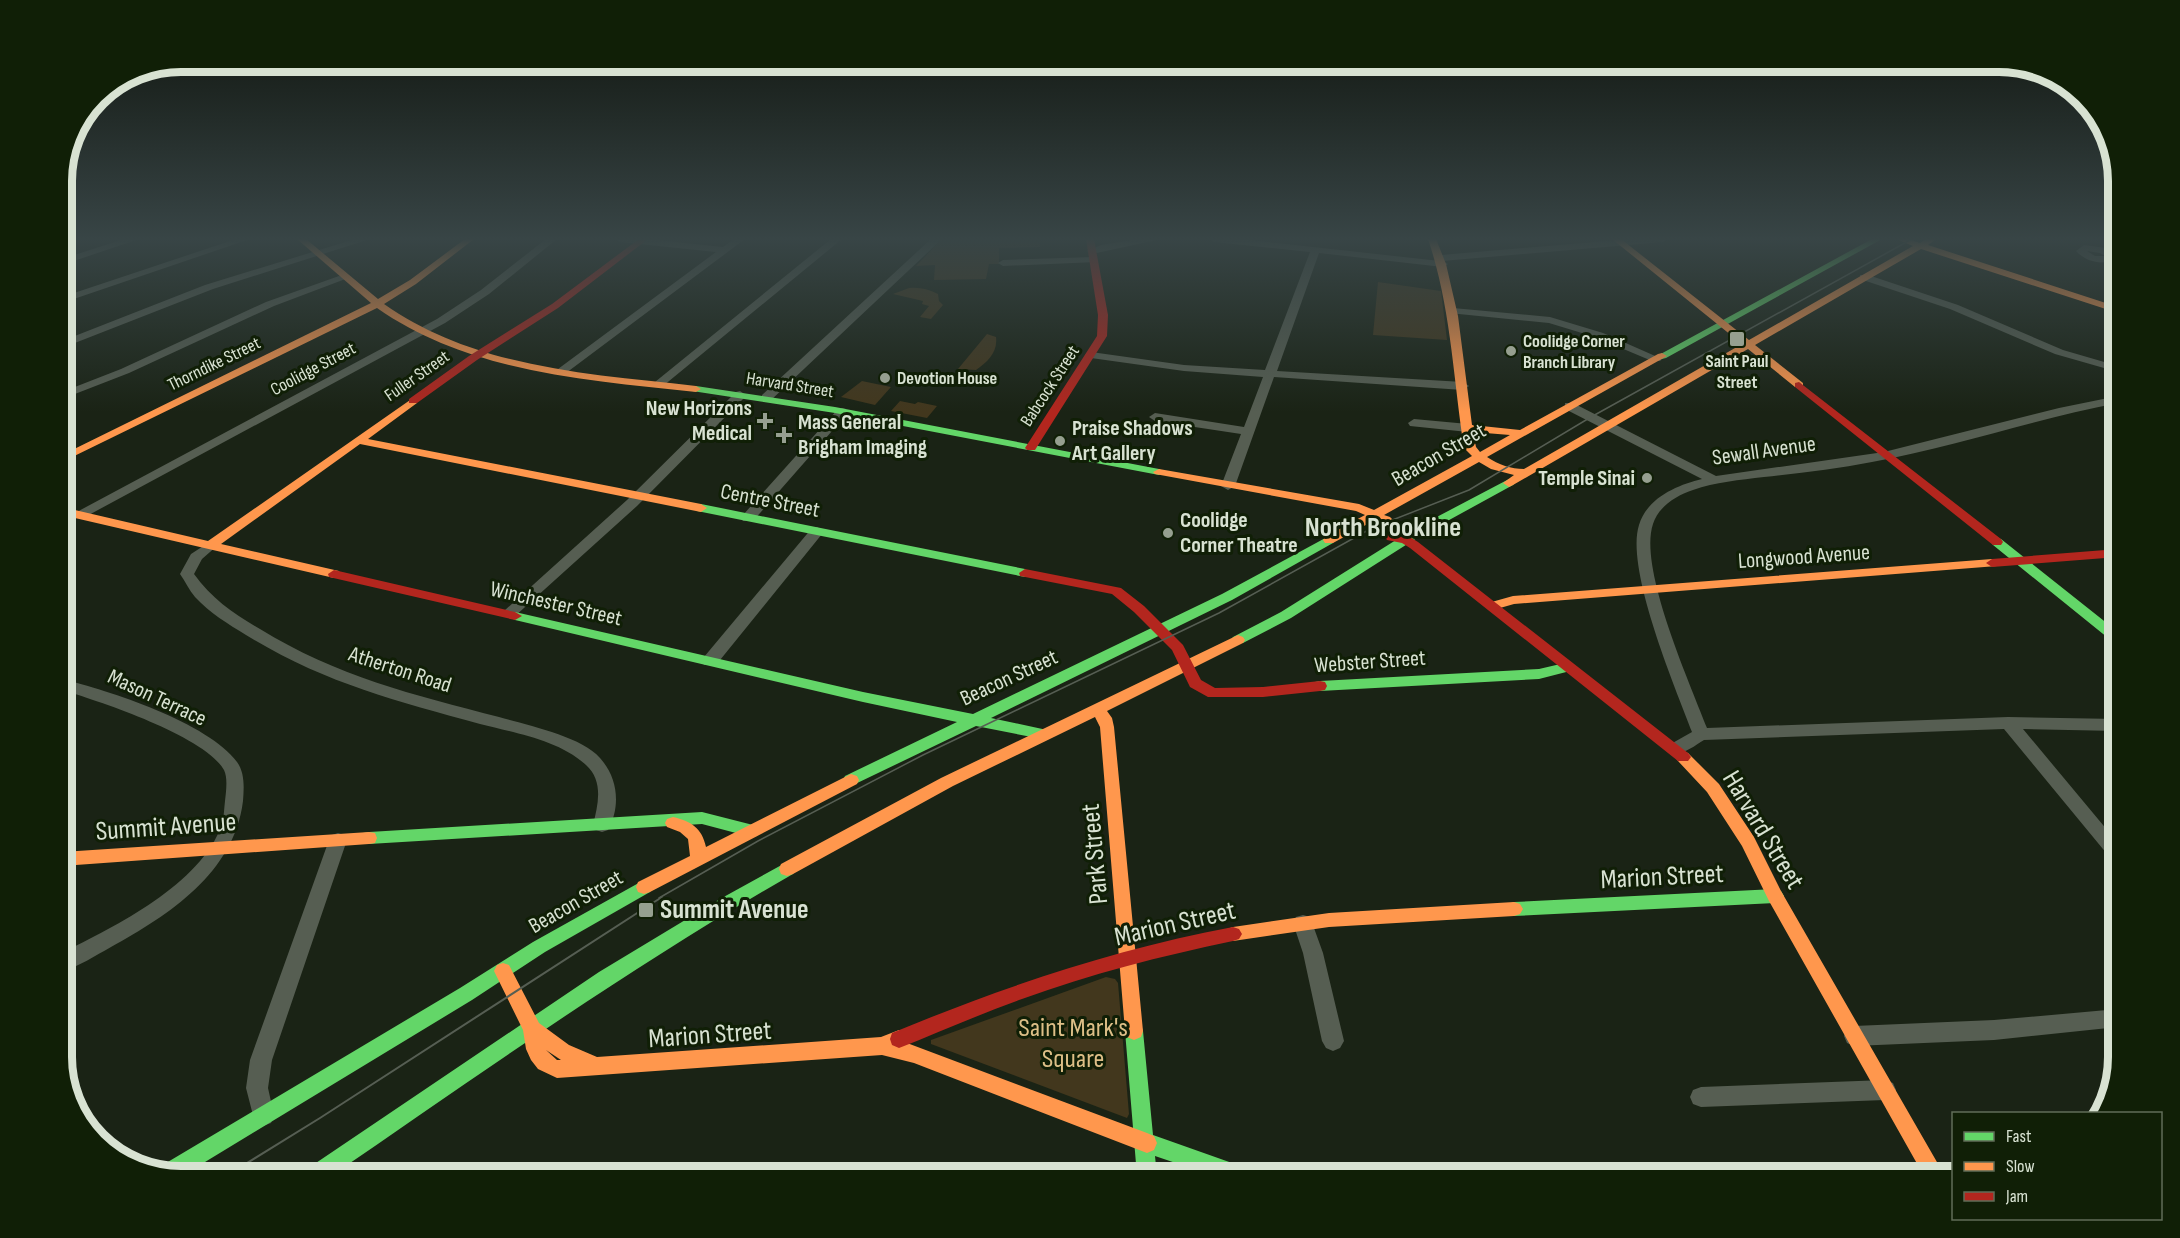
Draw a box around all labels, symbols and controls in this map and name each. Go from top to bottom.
marker: Saint Paul Street [1728,330,1746,348]
place label: Coolidge Corner Branch Library [1523,331,1625,373]
street label: Thorndike Street [164,332,264,396]
street label: Coolidge Street [267,338,360,400]
street label: Babcock Street [1016,341,1084,430]
marker: Coolidge Corner Branch Library [1504,344,1518,358]
street label: Fuller Street [381,346,454,406]
place label: Saint Paul Street [1706,351,1768,393]
street label: Harvard Street [745,368,836,402]
place label: Devotion House [897,368,997,389]
marker: Devotion House [878,371,892,385]
place label: New Horizons Medical [646,395,752,447]
place label: Mass General Brigham Imaging [798,409,927,461]
marker: New Horizons Medical [756,412,774,430]
place label: Praise Shadows Art Gallery [1071,415,1193,467]
street label: Beacon Street [1387,417,1491,493]
marker: Mass General Brigham Imaging [775,426,793,444]
street label: Sewall Avenue [1711,430,1817,472]
marker: Praise Shadows Art Gallery [1053,434,1067,448]
place label: Temple Sinai [1538,465,1635,492]
marker: Temple Sinai [1640,471,1654,485]
street label: Centre Street [718,478,822,524]
place label: Coolidge Corner Theatre [1180,507,1298,559]
district label: North Brookline [1305,511,1461,544]
marker: Coolidge Corner Theatre [1161,526,1175,540]
street label: Longwood Avenue [1737,539,1871,575]
street label: Winchester Street [487,576,625,632]
street label: Atherton Road [344,640,455,699]
street label: Beacon Street [956,644,1062,712]
street label: Webster Street [1313,645,1427,679]
street label: Mason Terrace [103,663,211,733]
street label: Harvard Street [1715,765,1811,895]
street label: Park Street [1075,802,1115,906]
street label: Summit Avenue [95,806,237,848]
street label: Marion Street [1600,858,1724,896]
street label: Beacon Street [524,864,628,940]
place label: Summit Avenue [660,894,809,926]
street label: Marion Street [1111,895,1239,953]
marker: Summit Avenue [637,901,655,919]
park label: Saint Mark's Square [1018,1012,1128,1075]
street label: Marion Street [647,1015,773,1055]
legend [1952,1112,2162,1220]
text: Fast [2006,1126,2032,1147]
text: Slow [2006,1156,2035,1177]
text: Jam [2005,1186,2028,1207]

